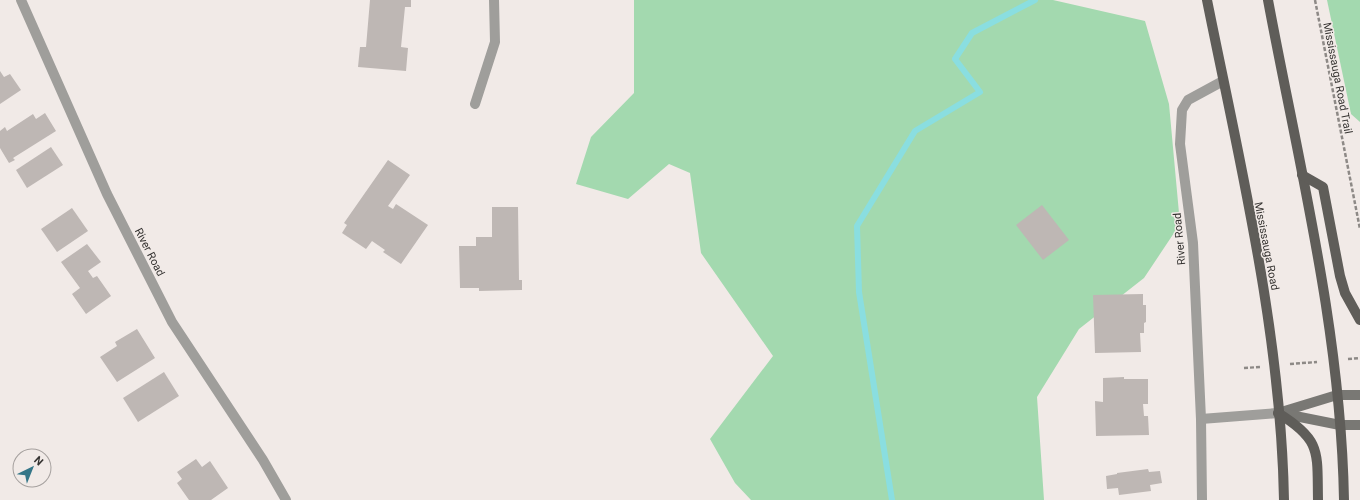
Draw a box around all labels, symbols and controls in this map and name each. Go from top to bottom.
street label: Mississauga Road Trail [1320,21,1355,135]
street label: Mississauga Road [1252,201,1281,291]
street label: River Road [1171,212,1188,266]
street label: River Road [132,226,167,278]
north arrow [12,448,52,488]
text: N [31,454,46,469]

